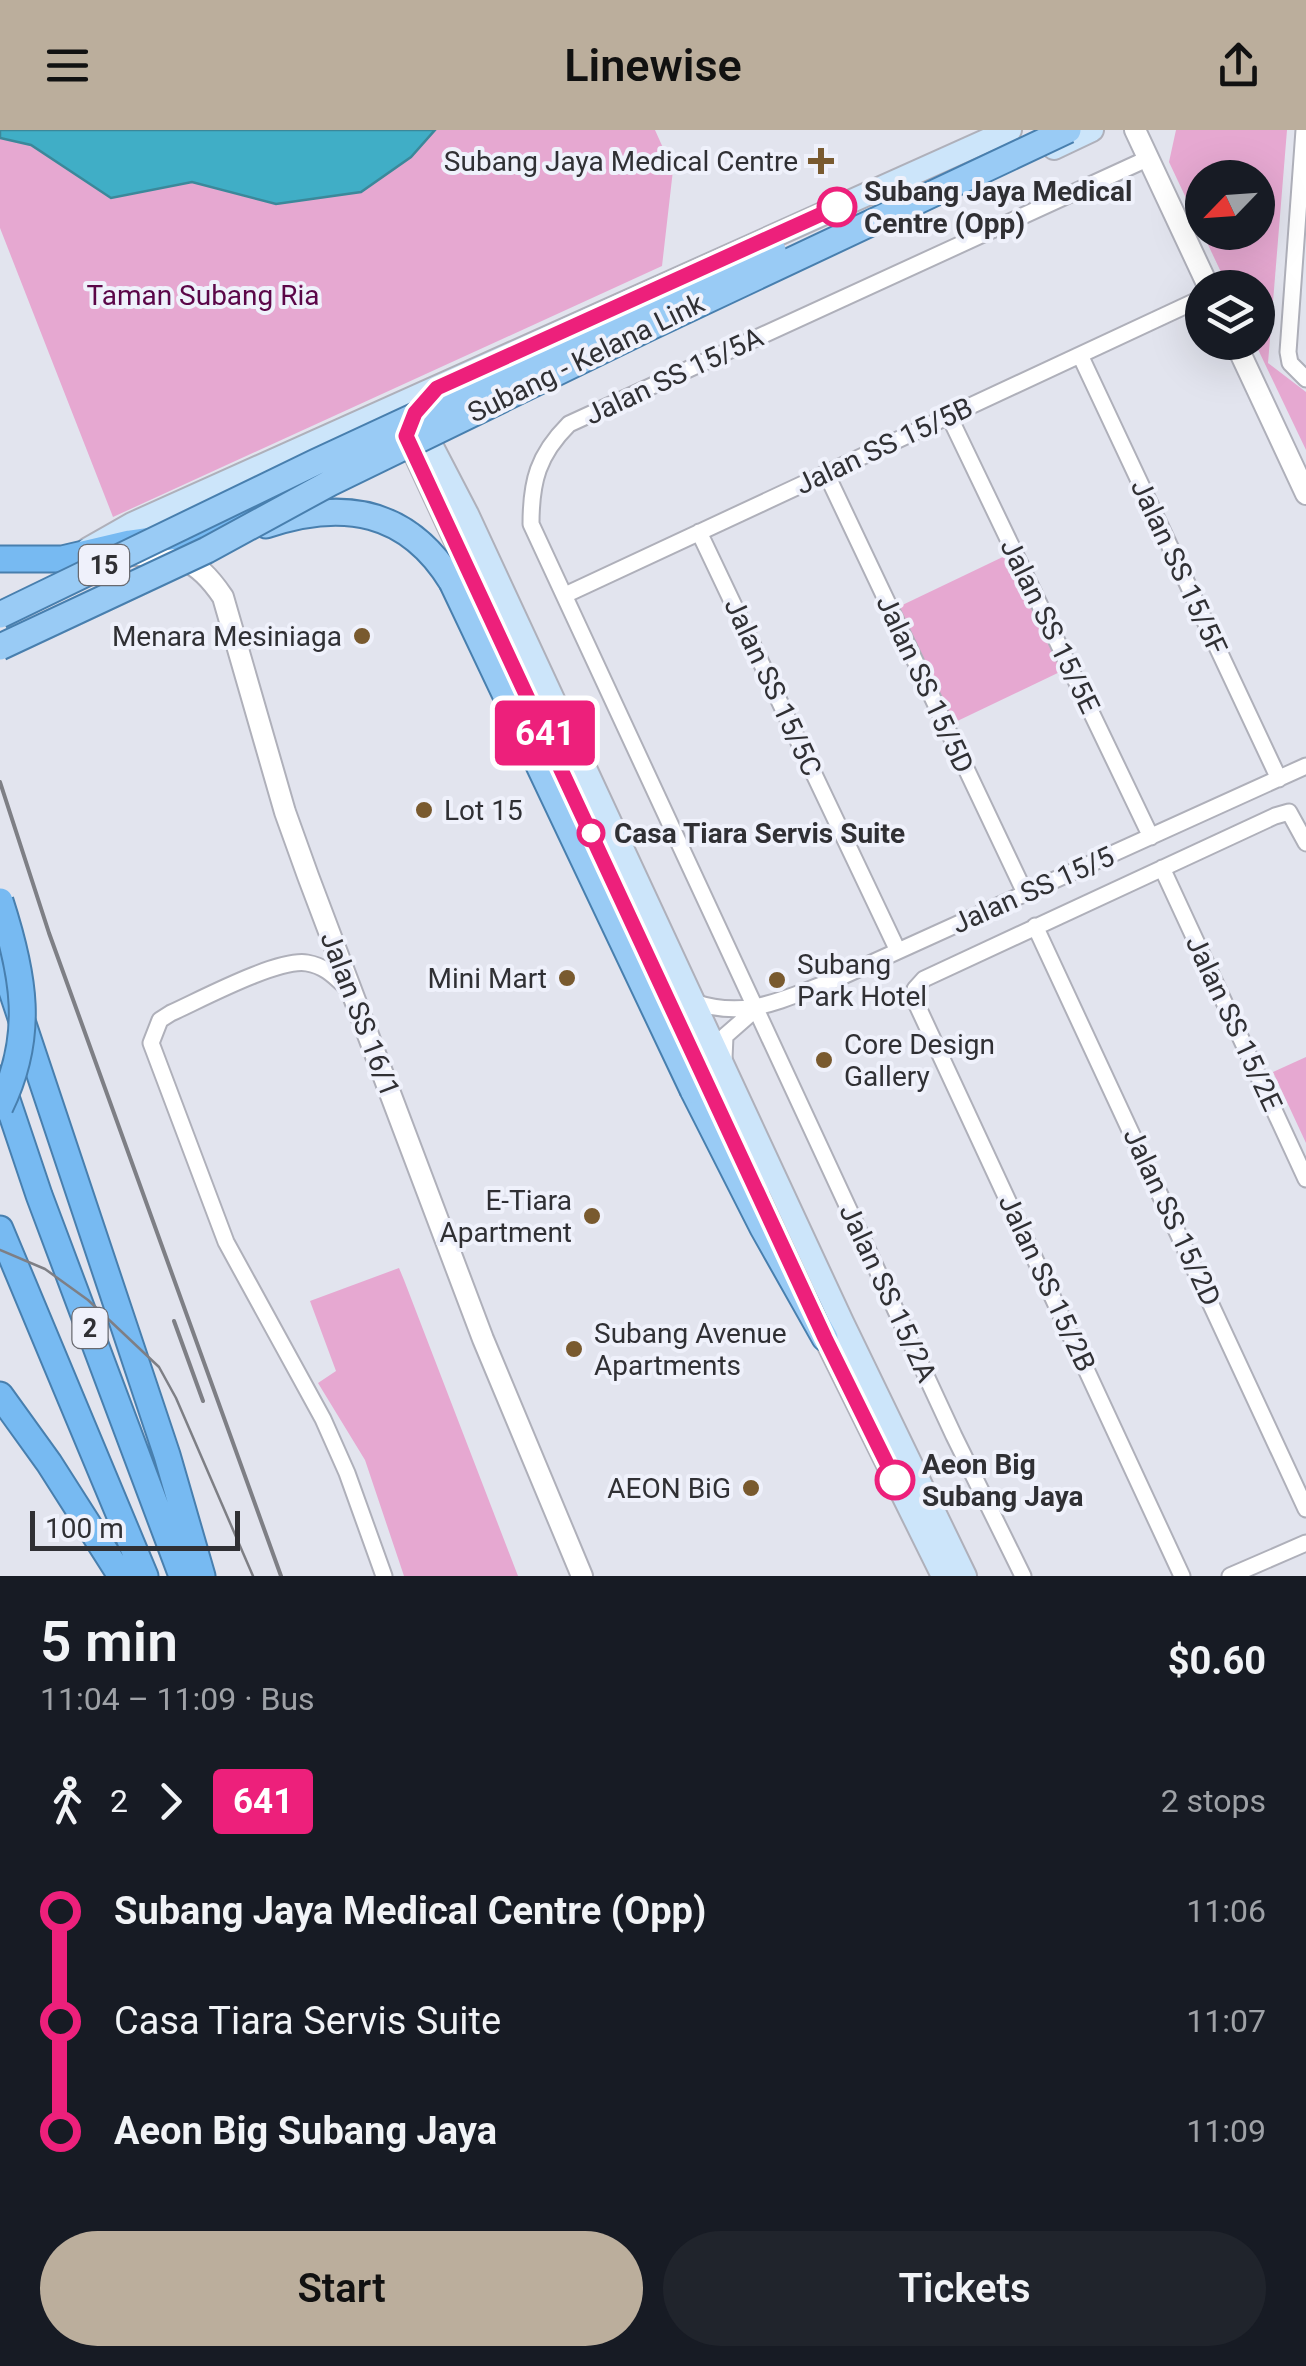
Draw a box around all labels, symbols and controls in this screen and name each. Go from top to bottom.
icon: menu [40,38,95,93]
icon: share [1211,38,1266,93]
text: Linewise [564,39,742,92]
place label: Subang Jaya Medical Centre [444,145,798,178]
marker: Subang Jaya Medical Centre [808,148,834,174]
north arrow [1185,160,1275,250]
map controls [1185,160,1275,360]
place label: Subang Jaya Medical Centre (Opp) [864,175,1132,240]
marker: Subang Jaya Medical Centre (Opp) [818,188,856,226]
button: layers [1185,270,1275,360]
park label: Taman Subang Ria [86,279,320,312]
street label: Subang - Kelana Link [462,286,710,430]
street label: Jalan SS 15/5A [580,320,768,432]
street label: Jalan SS 15/5B [790,391,978,501]
street label: Jalan SS 15/5F [1124,474,1234,660]
street label: Jalan SS 15/5E [994,533,1106,719]
road number: 15 [79,545,129,585]
street label: Jalan SS 15/5D [869,590,981,778]
street label: Jalan SS 15/5C [717,593,829,781]
place label: Menara Mesiniaga [112,620,342,653]
marker: Menara Mesiniaga [351,625,373,647]
line badge: 641 [488,700,602,766]
text: 641 [515,713,575,754]
place label: Lot 15 [444,794,523,827]
marker: Lot 15 [413,799,435,821]
place label: Casa Tiara Servis Suite [614,817,905,850]
marker: Casa Tiara Servis Suite [578,820,604,846]
street label: Jalan SS 15/5 [947,840,1119,940]
street label: Jalan SS 16/1 [313,927,407,1101]
street label: Jalan SS 15/2E [1179,930,1289,1116]
place label: Subang Park Hotel [797,948,927,1013]
place label: Mini Mart [428,962,547,995]
marker: Mini Mart [556,967,578,989]
marker: Subang Park Hotel [766,969,788,991]
place label: Core Design Gallery [844,1028,995,1093]
marker: Core Design Gallery [813,1049,835,1071]
street label: Jalan SS 15/2D [1116,1123,1228,1311]
place label: E-Tiara Apartment [439,1184,572,1249]
street label: Jalan SS 15/2B [992,1189,1102,1377]
street label: Jalan SS 15/2A [832,1199,944,1387]
marker: E-Tiara Apartment [581,1205,603,1227]
road number: 2 [72,1308,108,1348]
place label: Subang Avenue Apartments [594,1317,787,1382]
marker: Subang Avenue Apartments [563,1338,585,1360]
place label: Aeon Big Subang Jaya [922,1448,1084,1513]
marker: Aeon Big Subang Jaya [876,1461,914,1499]
place label: AEON BiG [607,1472,731,1505]
marker: AEON BiG [740,1477,762,1499]
scale bar [30,1506,240,1550]
text: 100 m [45,1512,124,1545]
text: 5 min [40,1610,178,1674]
text: $0.60 [1168,1639,1266,1683]
text: 11:04 – 11:09 · Bus [40,1680,315,1718]
icon: walk [40,1774,95,1829]
icon: forward [143,1774,198,1829]
text: 641 [233,1781,293,1822]
text: 2 [110,1782,128,1820]
text: 2 stops [1161,1782,1266,1820]
text: Subang Jaya Medical Centre (Opp) [114,1889,706,1933]
text: 11:06 [1186,1892,1266,1930]
text: Casa Tiara Servis Suite [114,1999,501,2043]
text: 11:07 [1186,2002,1266,2040]
text: Aeon Big Subang Jaya [114,2109,497,2153]
text: 11:09 [1186,2112,1266,2150]
button: Start [40,2231,643,2346]
button: Tickets [663,2231,1266,2346]

